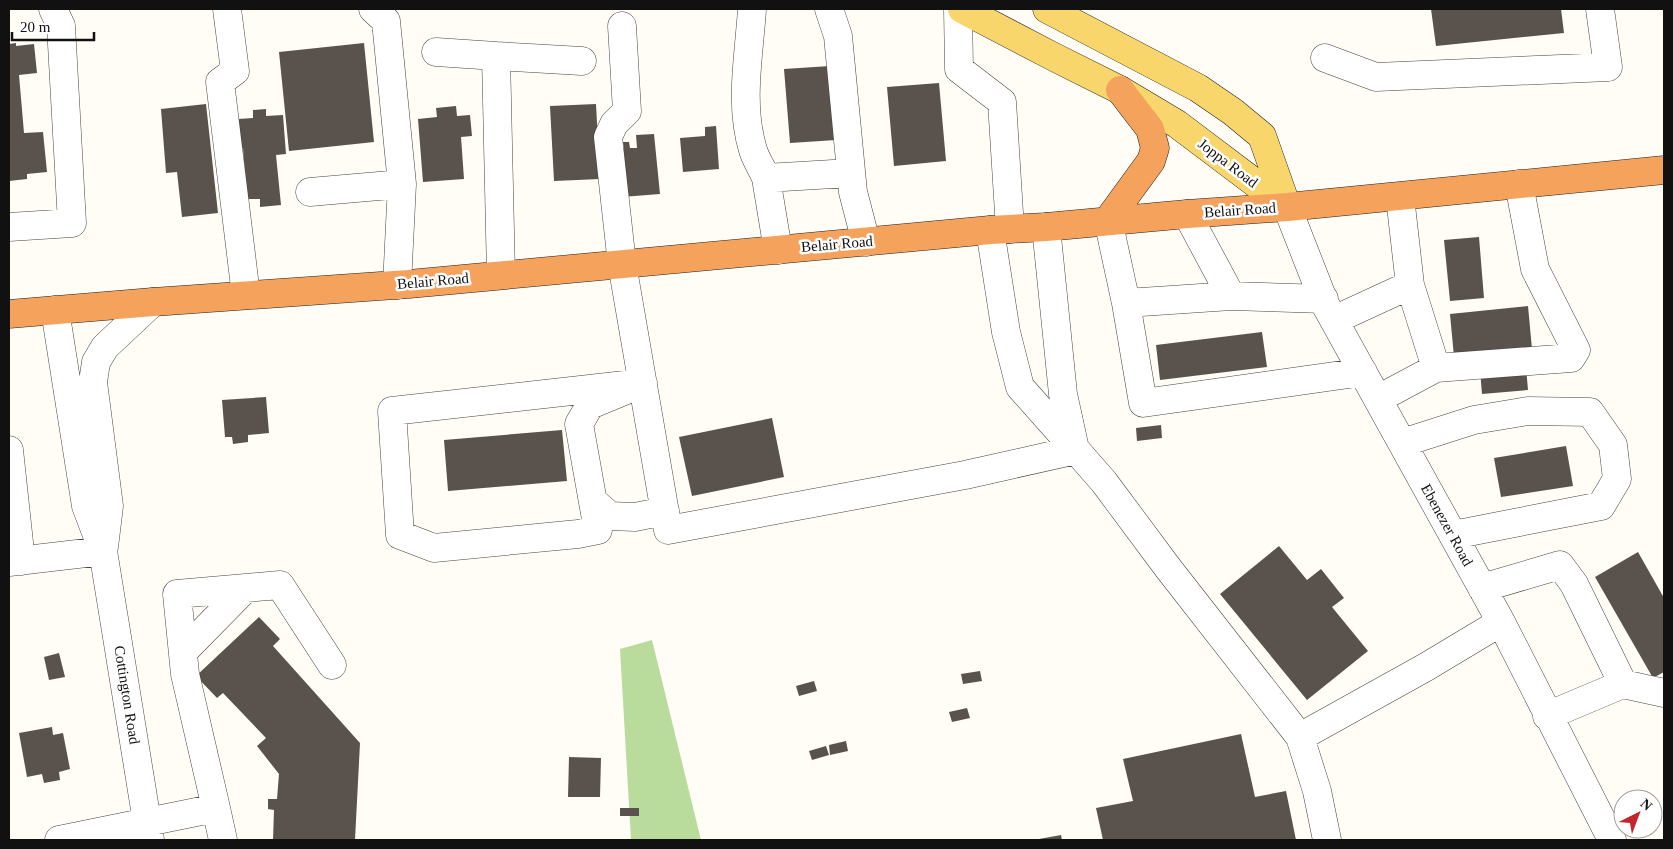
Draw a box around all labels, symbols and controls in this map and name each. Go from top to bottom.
scale bar [12,10,95,42]
text: 20 m [20,19,51,35]
street label: Joppa Road [1195,135,1261,191]
street label: Belair Road [1203,199,1277,220]
street label: Belair Road [800,233,874,255]
street label: Belair Road [396,270,470,292]
street label: Ebenezer Road [1418,481,1476,569]
street label: Cottington Road [111,645,143,746]
north arrow [1613,789,1663,839]
text: N [1638,796,1655,814]

